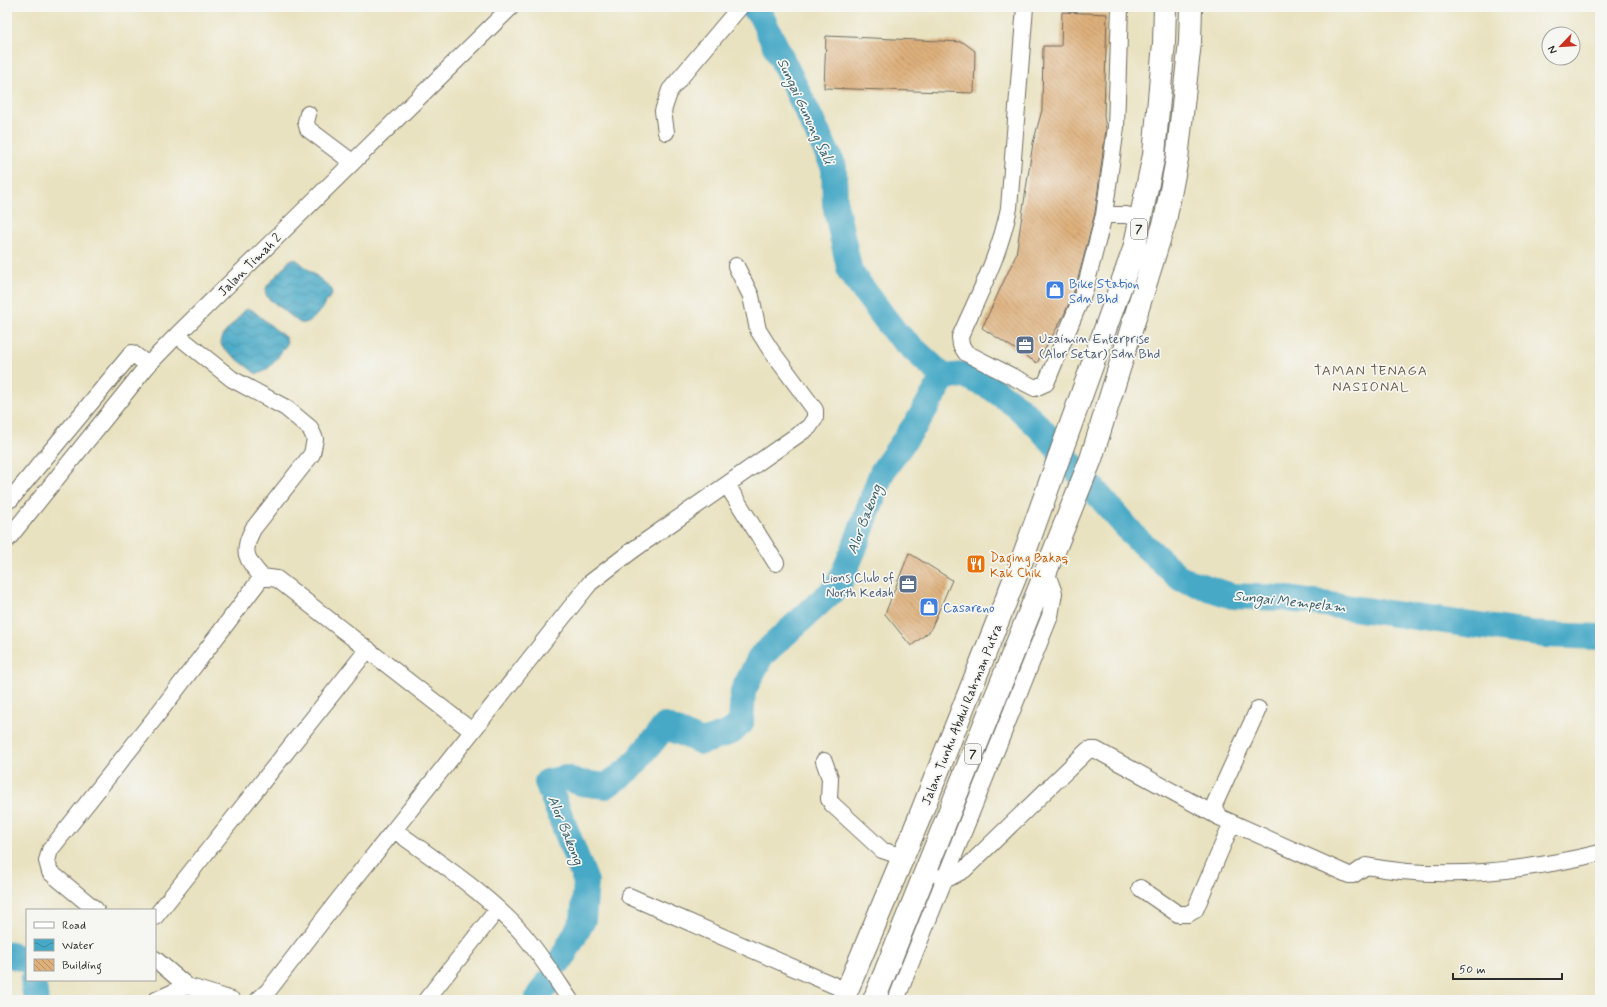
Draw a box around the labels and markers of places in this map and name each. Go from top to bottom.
place label: Bike Station Sdn Bhd [1069,276,1139,308]
shop icon: Bike Station Sdn Bhd [1044,279,1066,301]
place label: Uzaimin Enterprise (Alor Setar) Sdn Bhd [1039,331,1160,363]
office icon: Uzaimin Enterprise (Alor Setar) Sdn Bhd [1014,334,1036,356]
place label: Daging Bakaq Kak Chik [990,550,1069,582]
restaurant icon: Daging Bakaq Kak Chik [965,553,987,575]
place label: Lions Club of North Kedah [822,570,894,602]
office icon: Lions Club of North Kedah [897,573,919,595]
shop icon: Casareno [918,596,940,618]
place label: Casareno [943,600,995,617]

